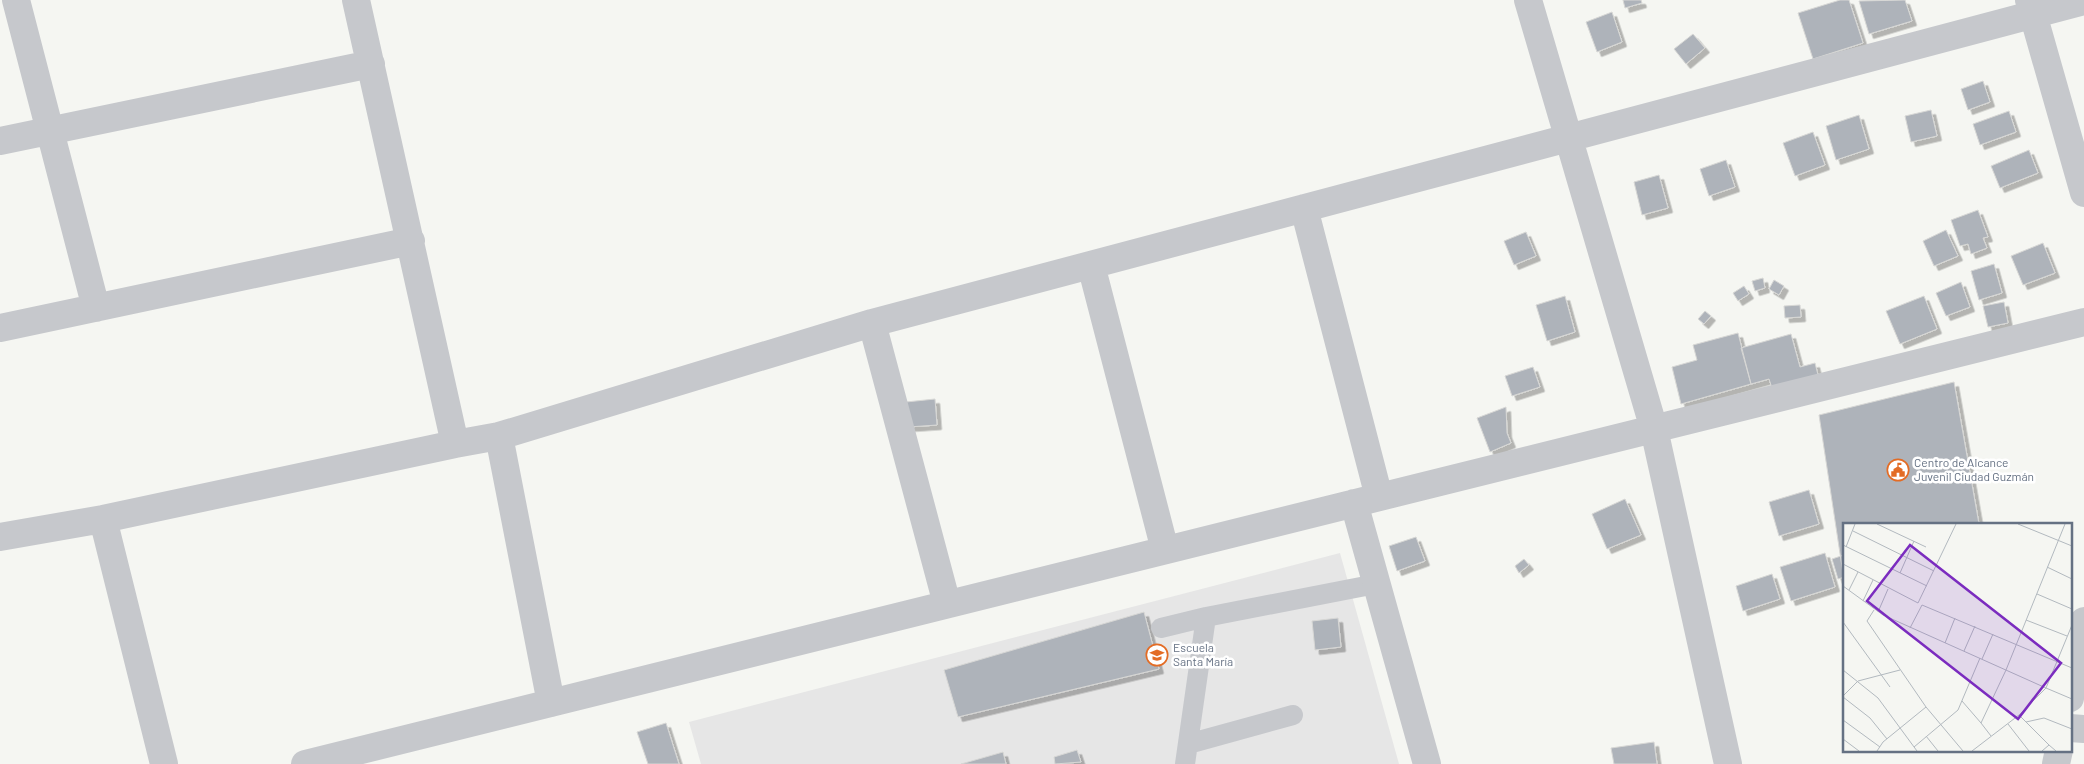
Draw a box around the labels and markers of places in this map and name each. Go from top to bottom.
place label: Centro de Alcance Juvenil Ciudad Guzmán [1914,455,2034,483]
public building icon: Centro de Alcance Juvenil Ciudad Guzmán [1886,458,1910,482]
place label: Escuela Santa María [1173,640,1233,668]
school or university icon: Escuela Santa María [1145,643,1169,667]

